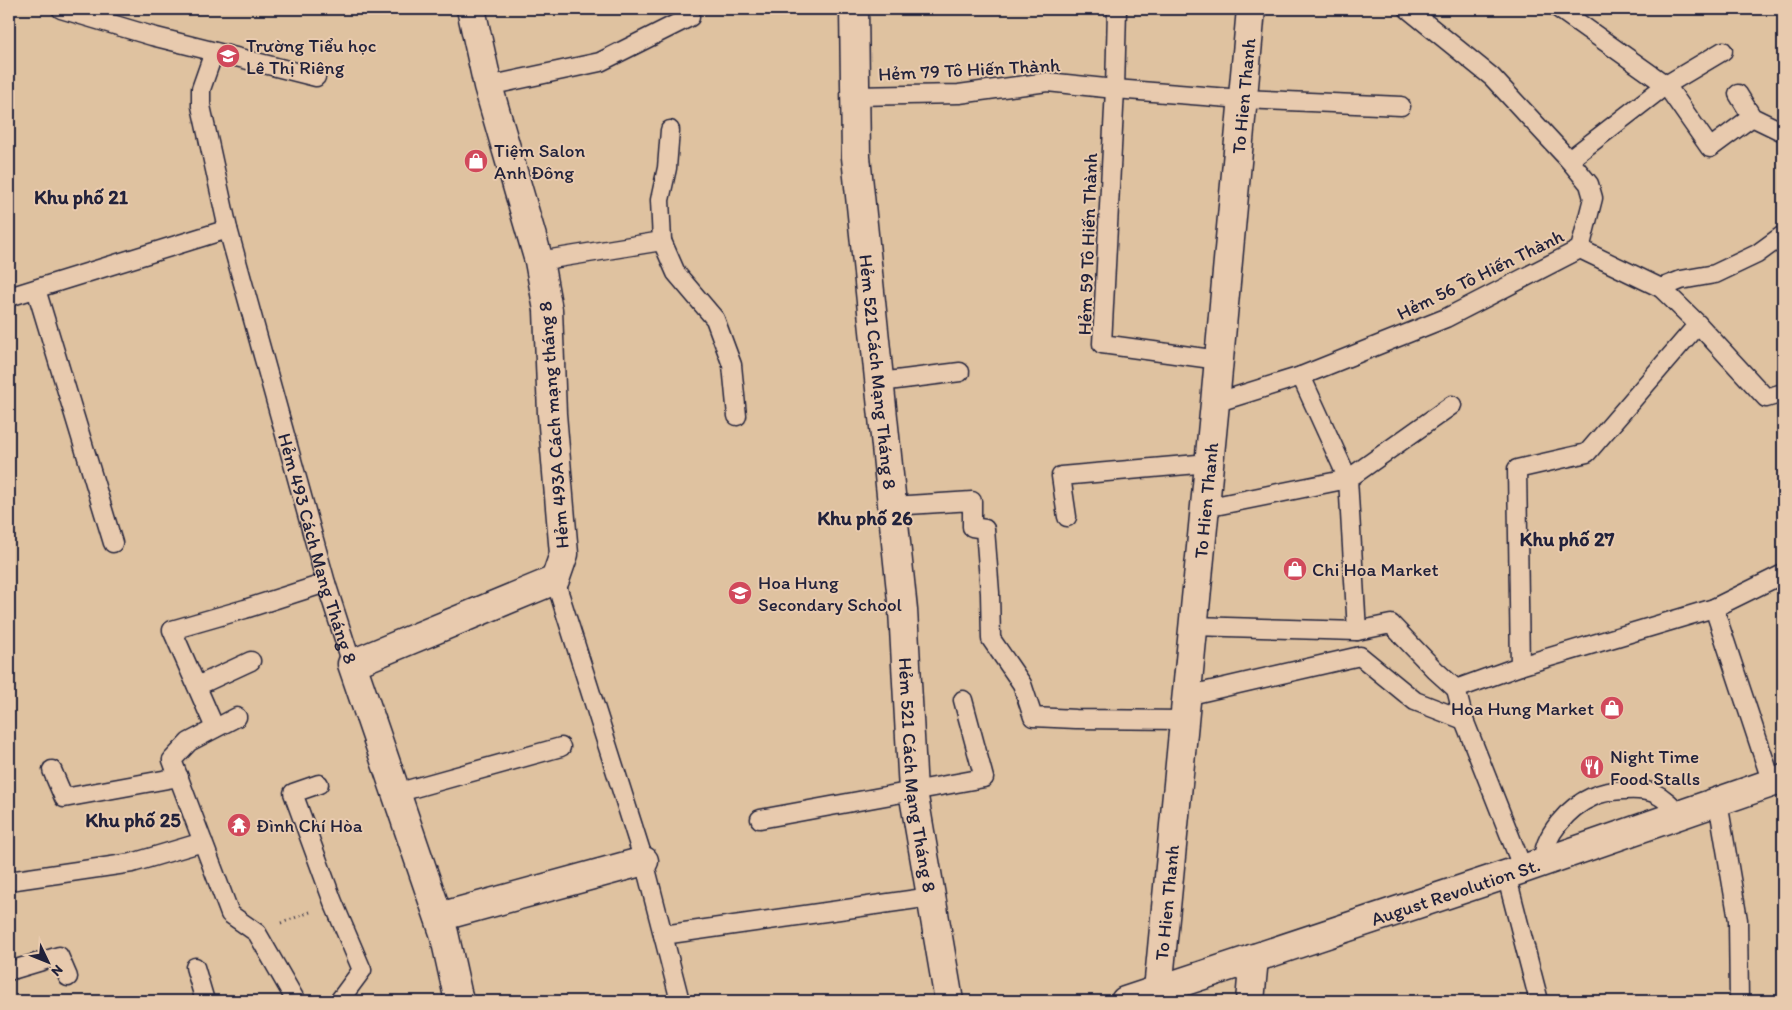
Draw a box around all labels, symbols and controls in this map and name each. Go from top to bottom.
place label: Trường Tiểu học Lê Thị Riêng [246,34,377,79]
street label: To Hien Thanh [1227,36,1260,155]
school or university icon: Trường Tiểu học Lê Thị Riêng [215,43,241,69]
street label: Hẻm 79 Tô Hiến Thành [877,53,1061,86]
place label: Tiệm Salon Anh Đông [494,139,585,184]
shop icon: Tiệm Salon Anh Đông [463,148,489,174]
street label: Hẻm 59 Tô Hiến Thành [1073,152,1102,336]
district label: Khu phố 21 [34,185,129,210]
street label: Hẻm 56 Tô Hiến Thành [1393,224,1568,325]
street label: Hẻm 521 Cách Mạng Tháng 8 [854,253,901,491]
street label: Hẻm 493A Cách mạng tháng 8 [533,300,574,549]
street label: Hẻm 493 Cách Mạng Tháng 8 [273,431,362,667]
street label: To Hien Thanh [1189,441,1223,559]
district label: Khu phố 26 [817,506,913,531]
district label: Khu phố 27 [1520,527,1614,552]
shop icon: Chi Hoa Market [1282,556,1308,582]
place label: Chi Hoa Market [1312,558,1439,581]
place label: Hoa Hung Secondary School [758,571,903,616]
school or university icon: Hoa Hung Secondary School [727,580,753,606]
street label: Hẻm 521 Cách Mạng Tháng 8 [894,657,941,894]
shop icon: Hoa Hung Market [1599,695,1625,721]
place label: Hoa Hung Market [1451,697,1594,720]
place label: Night Time Food Stalls [1610,745,1700,790]
restaurant icon: Night Time Food Stalls [1579,754,1605,780]
district label: Khu phố 25 [85,808,181,833]
temple icon: Đình Chí Hòa [226,812,252,838]
place label: Đình Chí Hòa [256,814,363,837]
street label: To Hien Thanh [1150,843,1184,961]
street label: August Revolution St. [1368,853,1543,931]
north arrow [22,938,72,988]
text: N [48,961,67,980]

